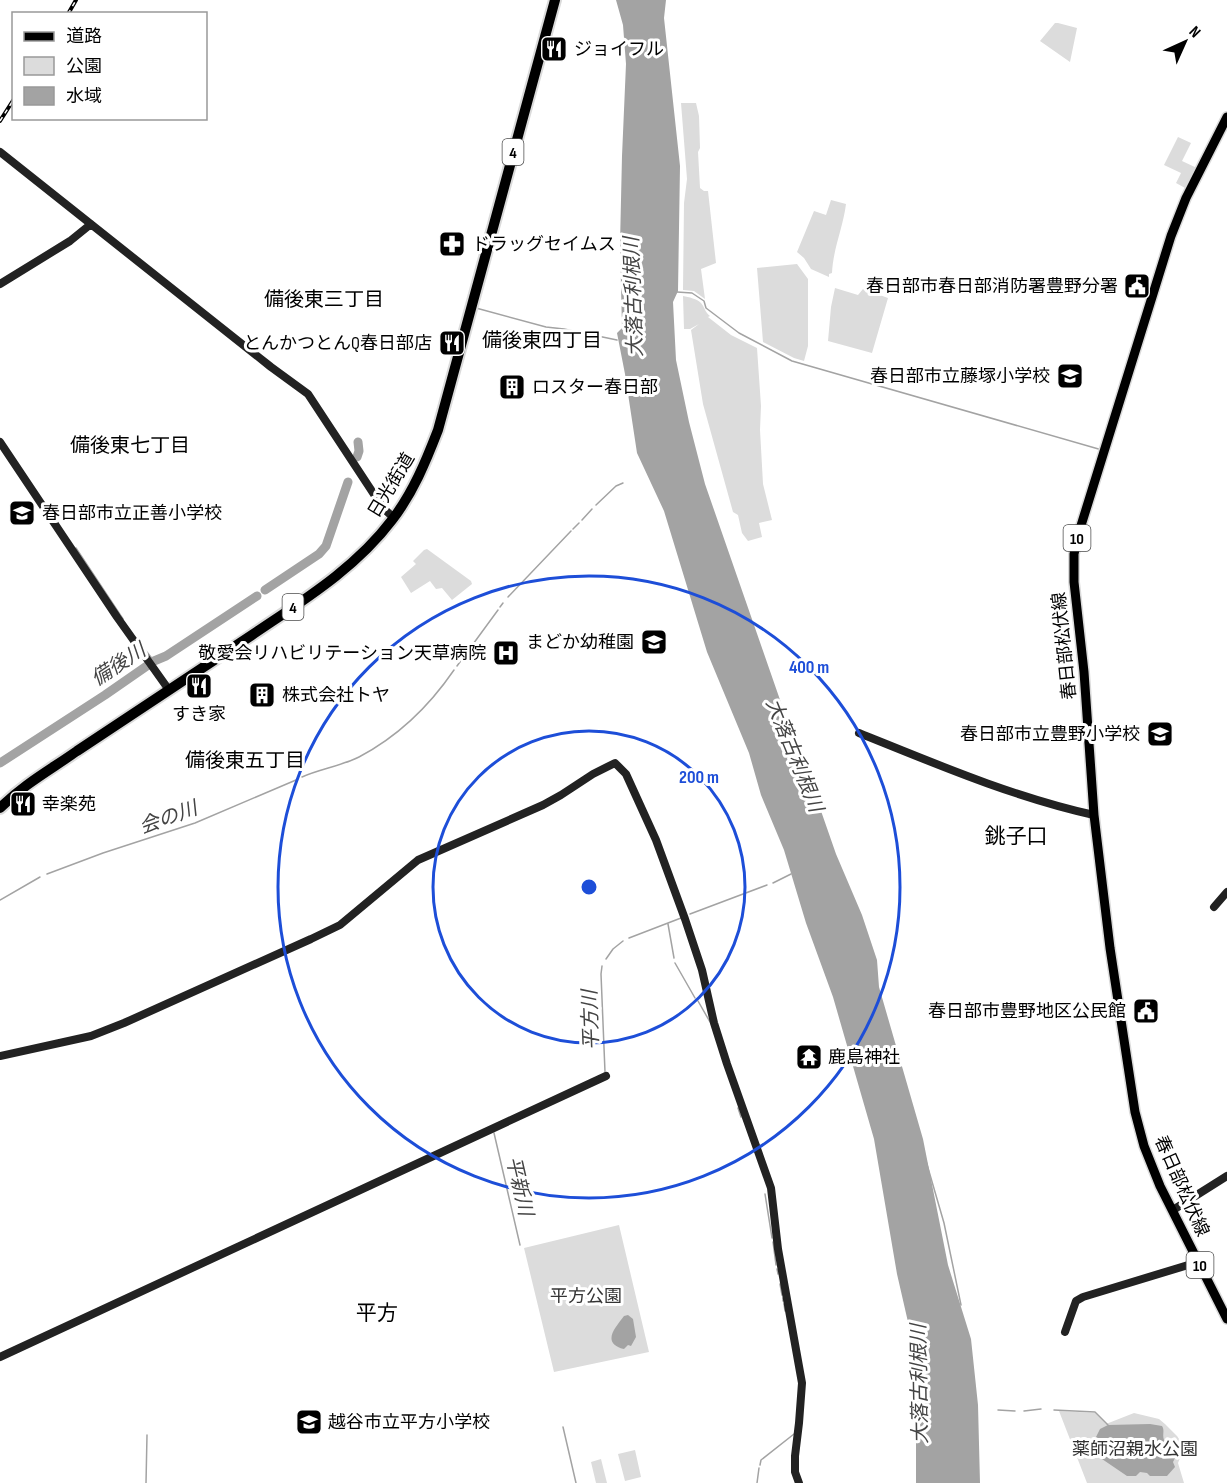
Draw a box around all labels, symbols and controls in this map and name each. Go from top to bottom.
legend [12,12,207,120]
north arrow [1155,12,1215,72]
text: N [1185,23,1204,42]
text: 道路 [66,26,102,47]
restaurant icon: ジョイフル [539,34,569,64]
place label: ジョイフル [574,39,664,60]
text: 公園 [66,56,102,77]
text: 水域 [66,86,102,107]
road number: 4 [502,139,524,165]
pharmacy icon: ドラッグセイムス [437,229,467,259]
place label: ドラッグセイムス [472,234,616,255]
water label: 大落古利根川 [620,235,648,357]
public building icon: 春日部市春日部消防署豊野分署 [1122,271,1152,301]
place label: 春日部市春日部消防署豊野分署 [866,276,1118,297]
district label: 備後東三丁目 [264,288,384,312]
restaurant icon: とんかつとんQ春日部店 [437,328,467,358]
district label: 備後東四丁目 [482,329,602,353]
place label: とんかつとんQ春日部店 [243,333,432,354]
school or university icon: 春日部市立藤塚小学校 [1055,361,1085,391]
place label: 春日部市立藤塚小学校 [870,366,1050,387]
building icon: ロスター春日部 [497,372,527,402]
place label: ロスター春日部 [532,377,658,398]
district label: 備後東七丁目 [70,434,190,458]
street label: 日光街道 [364,449,419,522]
school or university icon: 春日部市立正善小学校 [7,498,37,528]
place label: 春日部市立正善小学校 [42,503,222,524]
road number: 10 [1064,525,1090,551]
street label: 春日部松伏線 [1048,591,1081,701]
road number: 4 [282,594,304,620]
school or university icon: まどか幼稚園 [639,627,669,657]
place label: まどか幼稚園 [526,632,634,653]
water label: 備後川 [87,637,152,691]
hospital icon: 敬愛会リハビリテーション天草病院 [491,638,521,668]
place label: 敬愛会リハビリテーション天草病院 [198,643,486,664]
text: 400 m [789,657,829,678]
restaurant icon: すき家 [184,671,214,701]
building icon: 株式会社トヤ [247,680,277,710]
place label: 株式会社トヤ [282,685,390,706]
water label: 大落古利根川 [760,695,828,817]
place label: すき家 [172,704,226,725]
school or university icon: 春日部市立豊野小学校 [1145,719,1175,749]
place label: 春日部市立豊野小学校 [960,724,1140,745]
district label: 備後東五丁目 [185,749,305,773]
text: 200 m [679,767,719,788]
restaurant icon: 幸楽苑 [8,789,38,819]
place label: 幸楽苑 [42,794,96,815]
water label: 会の川 [136,796,203,839]
district label: 銚子口 [985,824,1048,849]
centre of rings [579,877,599,897]
water label: 平方川 [578,988,604,1050]
public building icon: 春日部市豊野地区公民館 [1131,996,1161,1026]
place label: 春日部市豊野地区公民館 [928,1001,1126,1022]
temple icon: 鹿島神社 [794,1042,824,1072]
place label: 鹿島神社 [828,1047,900,1068]
street label: 春日部松伏線 [1150,1133,1213,1240]
water label: 平新川 [501,1154,538,1220]
road number: 10 [1186,1252,1214,1278]
park label: 平方公園 [550,1286,622,1307]
district label: 平方 [356,1301,398,1326]
water label: 大落古利根川 [907,1322,933,1444]
school or university icon: 越谷市立平方小学校 [294,1407,324,1437]
place label: 越谷市立平方小学校 [328,1412,490,1433]
park label: 薬師沼親水公園 [1072,1439,1198,1460]

